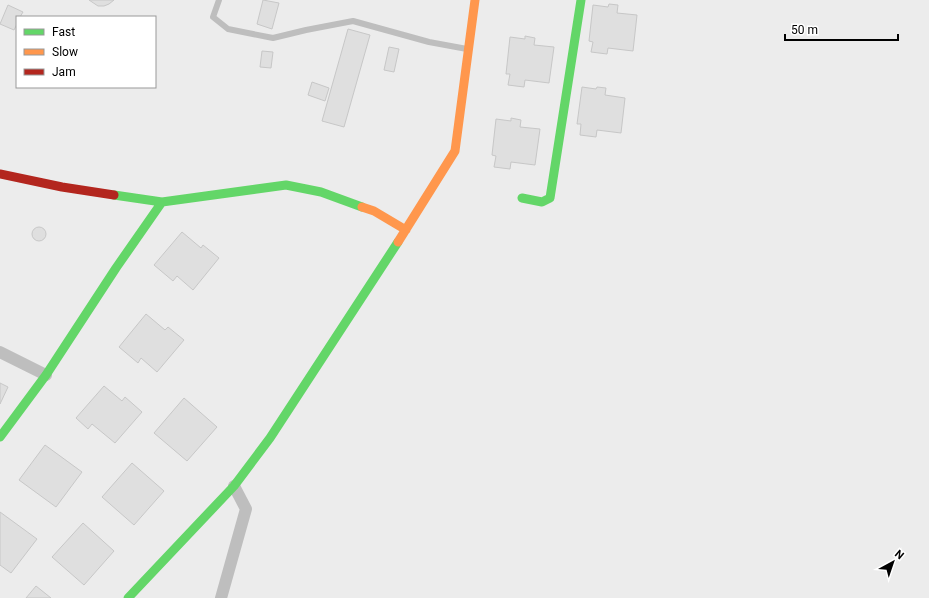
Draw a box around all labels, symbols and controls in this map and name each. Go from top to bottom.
legend [16,16,156,88]
scale bar [785,16,898,42]
text: 50 m [791,23,818,37]
text: Fast [52,25,75,39]
text: Slow [52,45,78,59]
text: Jam [52,65,76,79]
north arrow [873,542,913,582]
text: N [892,547,906,562]

